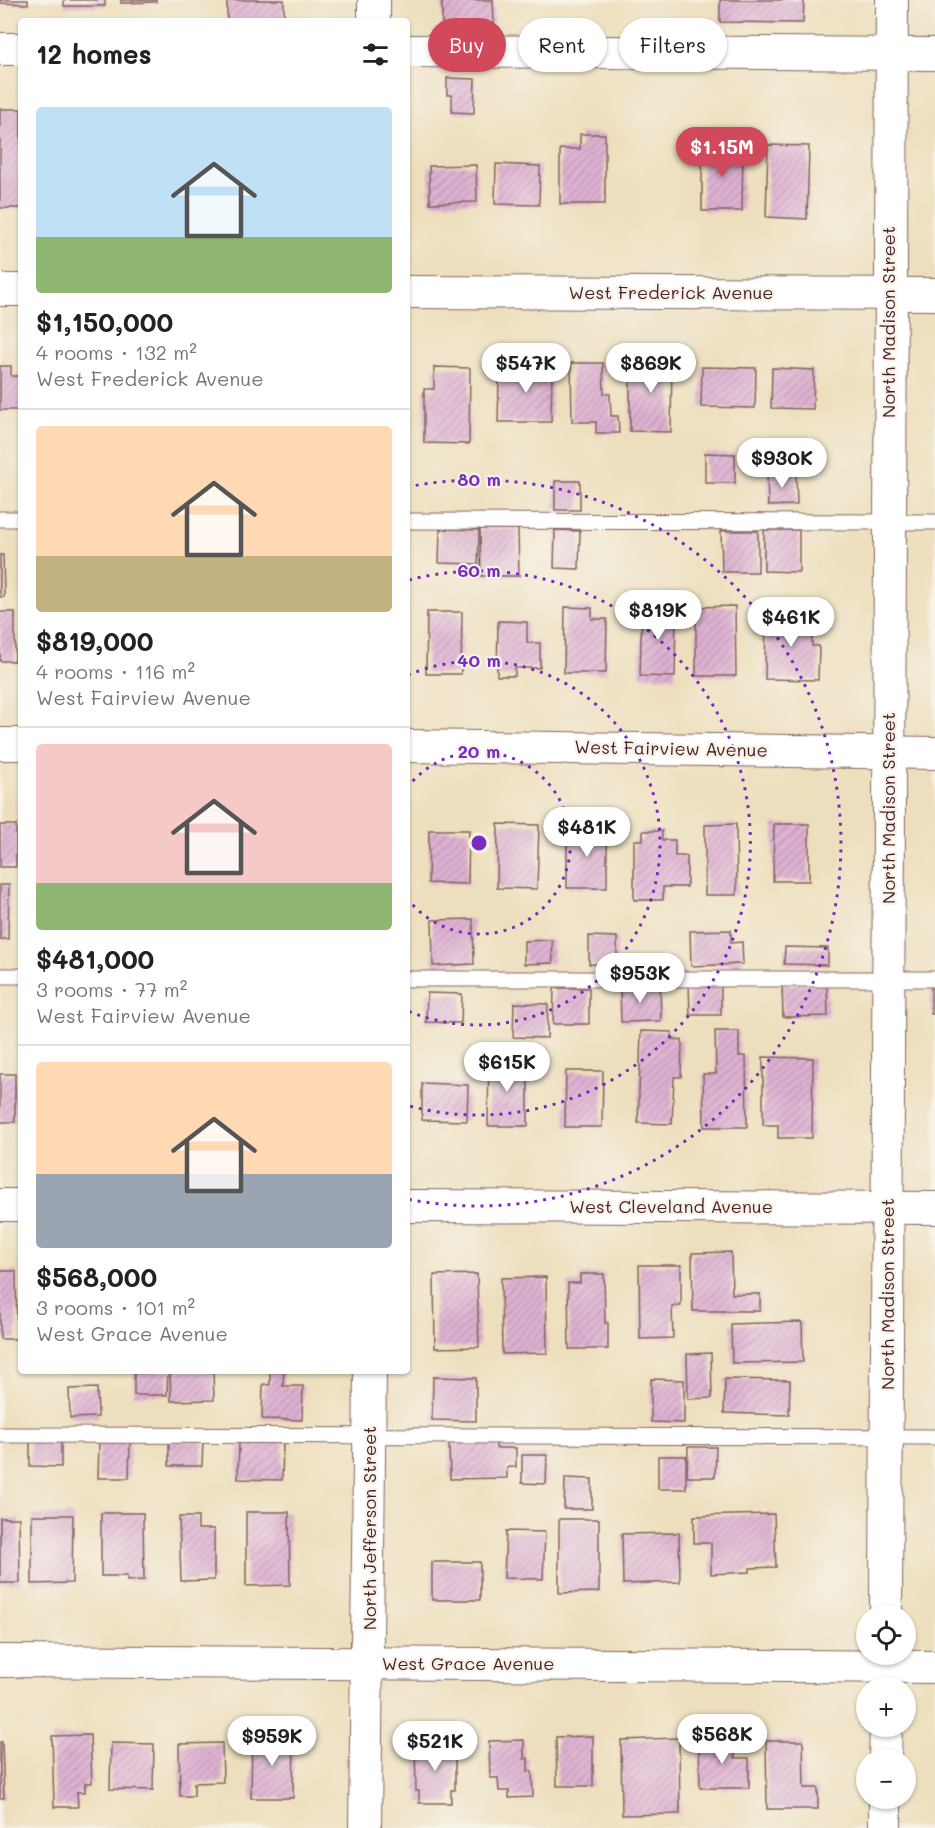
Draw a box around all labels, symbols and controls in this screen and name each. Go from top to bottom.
chip: Buy [428,18,506,72]
chip: Rent [518,18,607,72]
chip: Filters [619,18,727,72]
text: 12 homes [36,37,152,71]
icon: filters [359,38,392,71]
pin: $1.15M [673,127,771,178]
text: $1.15M [690,133,754,159]
icon: home [160,146,268,254]
street label: North Madison Street [876,226,900,418]
street label: West Frederick Avenue [569,280,773,304]
text: $1,150,000 [36,305,173,339]
text: 4 rooms · 132 m² [36,339,197,365]
pin: $547K [484,343,568,394]
pin: $869K [609,343,693,394]
text: $547K [495,349,557,375]
text: $869K [620,349,682,375]
text: West Frederick Avenue [36,365,264,391]
pin: $930K [740,438,824,489]
text: $930K [751,444,813,470]
icon: home [160,465,268,573]
text: 80 m [457,467,501,491]
text: 60 m [457,558,501,582]
pin: $819K [616,590,700,641]
text: $819K [629,596,687,622]
pin: $461K [749,597,833,648]
text: $461K [761,603,821,629]
text: $819,000 [36,624,153,658]
text: 40 m [457,648,501,672]
text: 4 rooms · 116 m² [36,658,195,684]
text: West Fairview Avenue [36,684,251,710]
street label: North Madison Street [876,712,900,904]
street label: West Fairview Avenue [574,734,768,762]
text: 20 m [458,739,500,763]
icon: home [160,783,268,891]
pin: $481K [545,807,629,858]
text: $481K [557,813,617,839]
centre of rings [469,833,489,853]
text: $481,000 [36,942,154,976]
pin: $953K [598,953,682,1004]
text: $953K [609,959,671,985]
text: 3 rooms · 77 m² [36,976,187,1002]
text: West Fairview Avenue [36,1002,251,1028]
pin: $615K [465,1042,549,1093]
text: $615K [478,1048,536,1074]
icon: home [160,1101,268,1209]
street label: West Cleveland Avenue [569,1194,773,1218]
street label: North Madison Street [875,1198,899,1390]
text: $568,000 [36,1260,157,1294]
text: 3 rooms · 101 m² [36,1294,195,1320]
text: West Grace Avenue [36,1320,228,1346]
street label: North Jefferson Street [357,1426,381,1630]
map controls [856,1605,916,1809]
button: locate [856,1605,916,1665]
street label: West Grace Avenue [382,1651,554,1675]
button: + [856,1677,916,1737]
pin: $568K [680,1714,764,1765]
pin: $959K [230,1716,314,1767]
text: $568K [691,1720,753,1746]
pin: $521K [393,1721,477,1772]
text: $959K [241,1722,303,1748]
text: $521K [406,1727,464,1753]
button: − [856,1749,916,1809]

